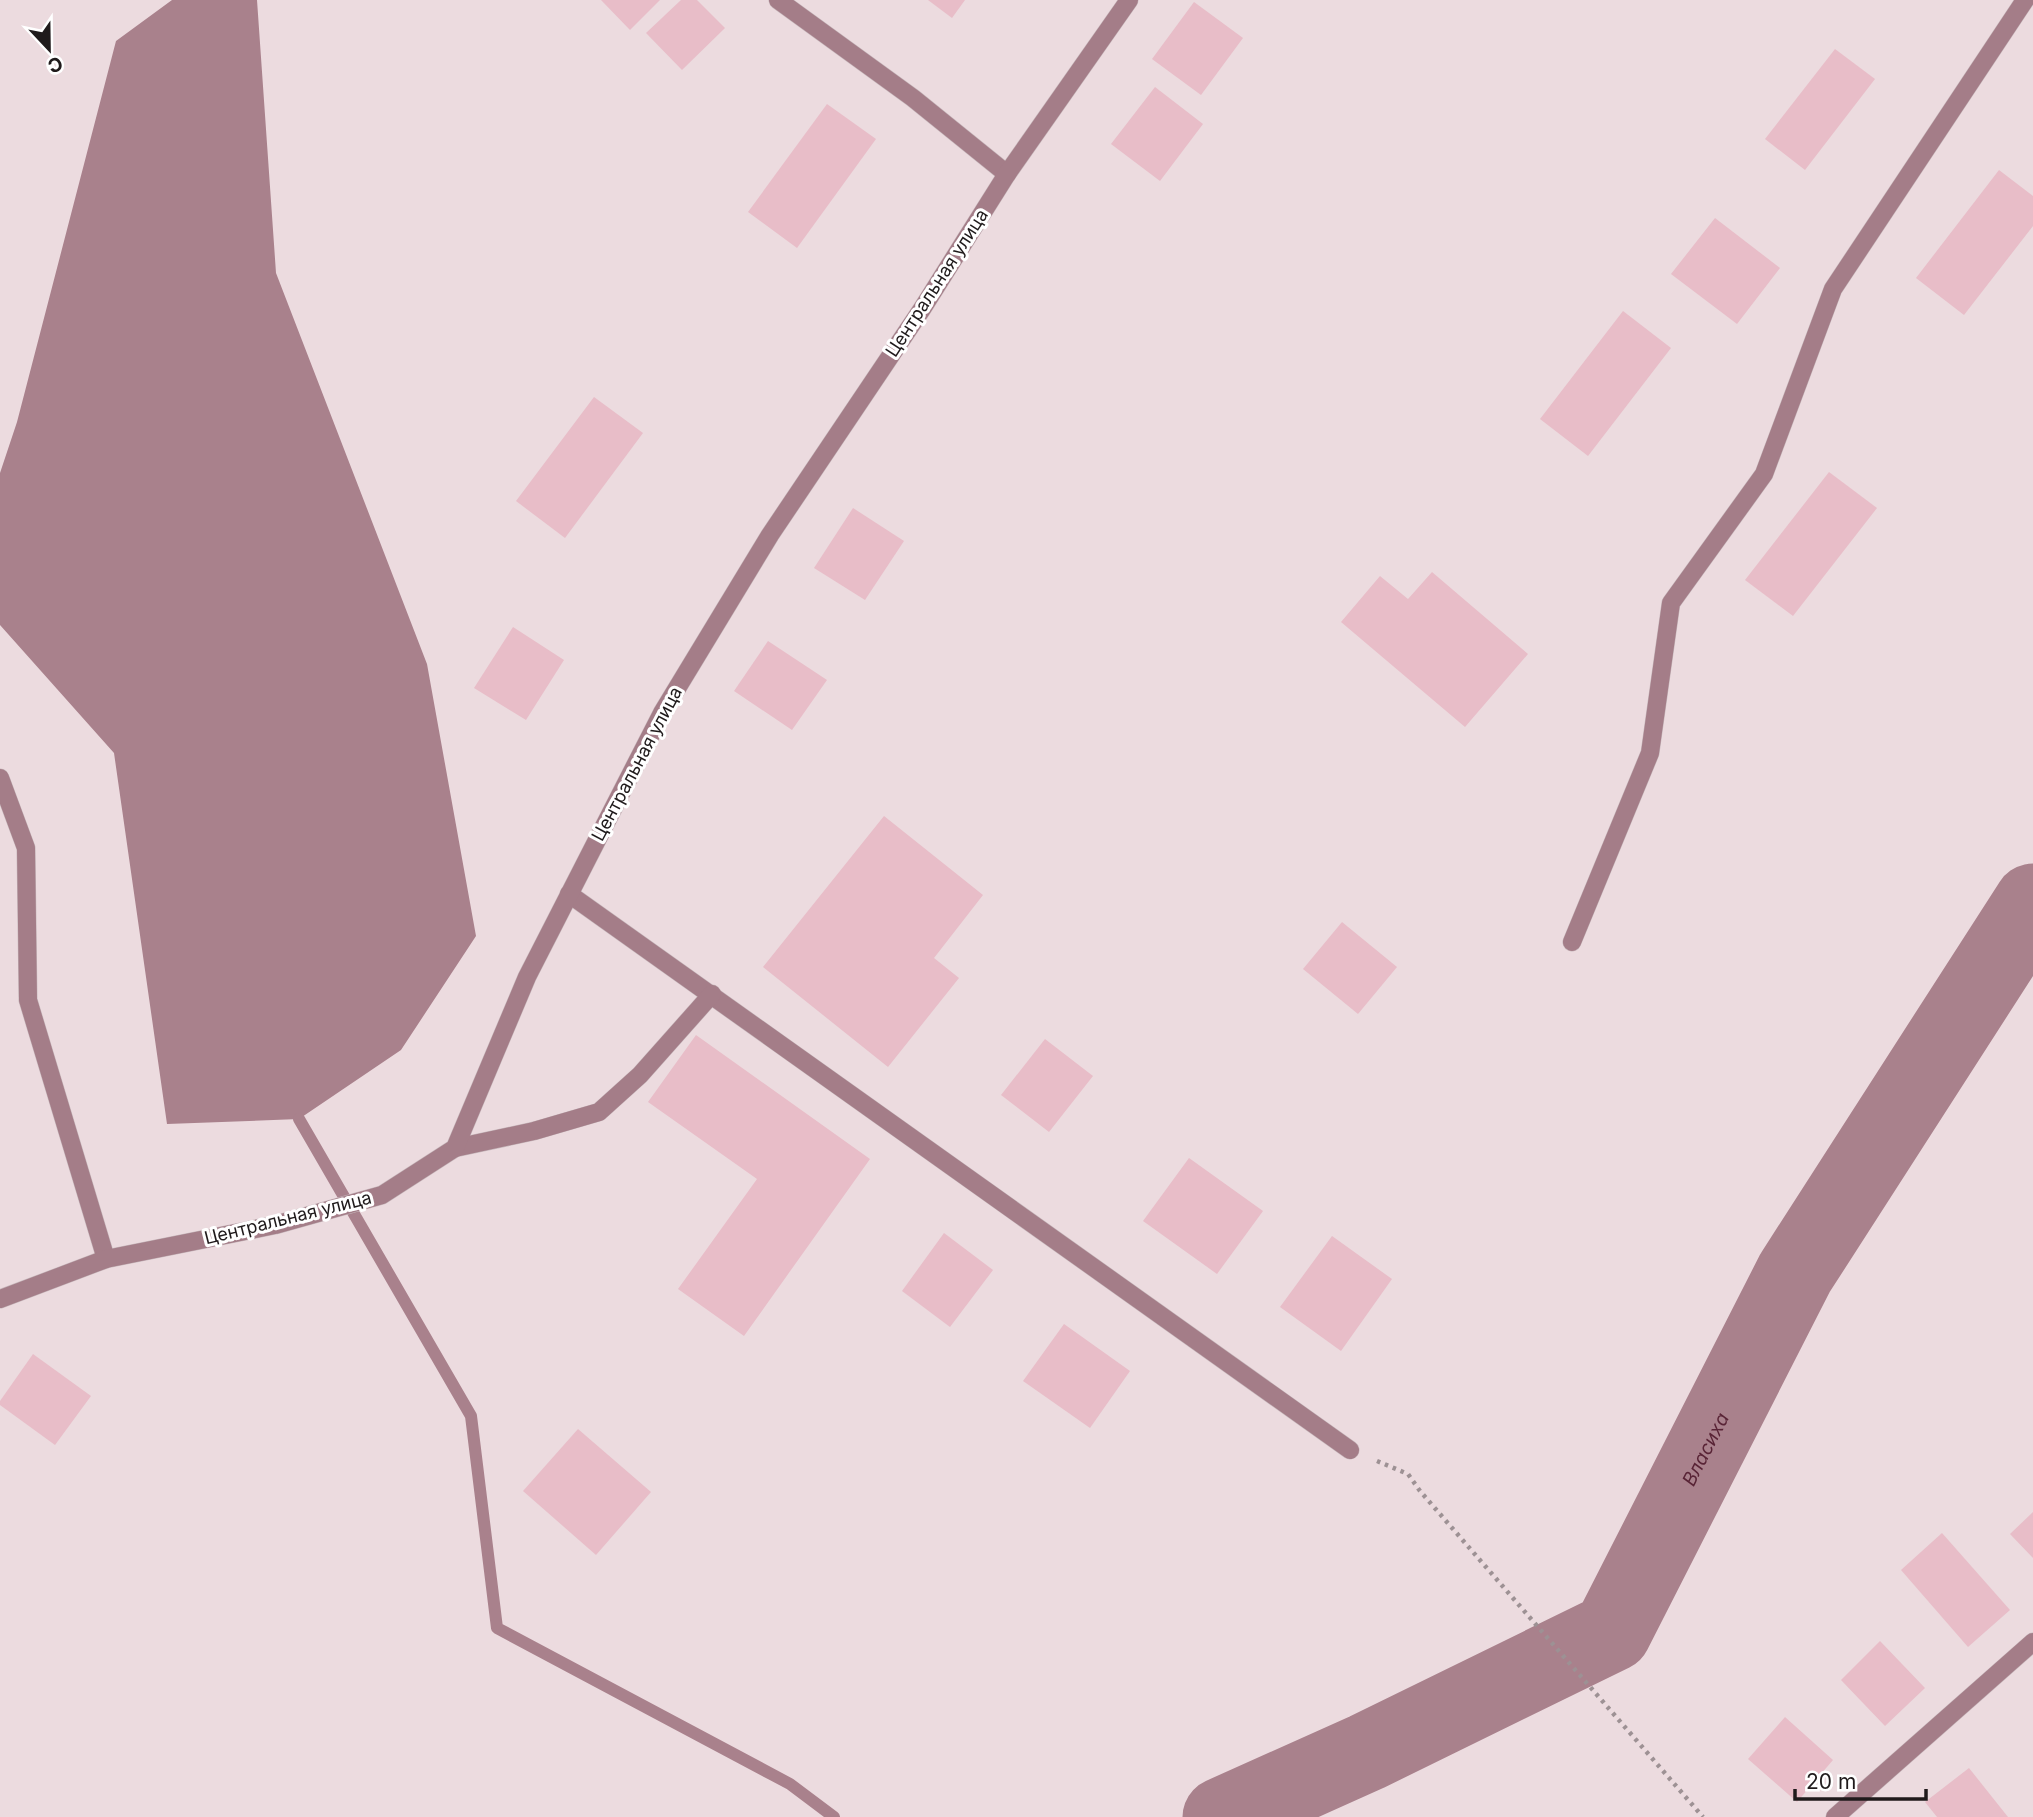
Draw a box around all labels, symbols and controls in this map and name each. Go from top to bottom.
north arrow [14,14,84,84]
text: С [44,51,66,78]
street label: Центральная улица [881,205,992,360]
street label: Центральная улица [587,683,686,844]
street label: Центральная улица [202,1187,374,1248]
water label: Власиха [1677,1409,1734,1490]
scale bar [1795,1758,1926,1802]
text: 20 m [1806,1769,1856,1794]

